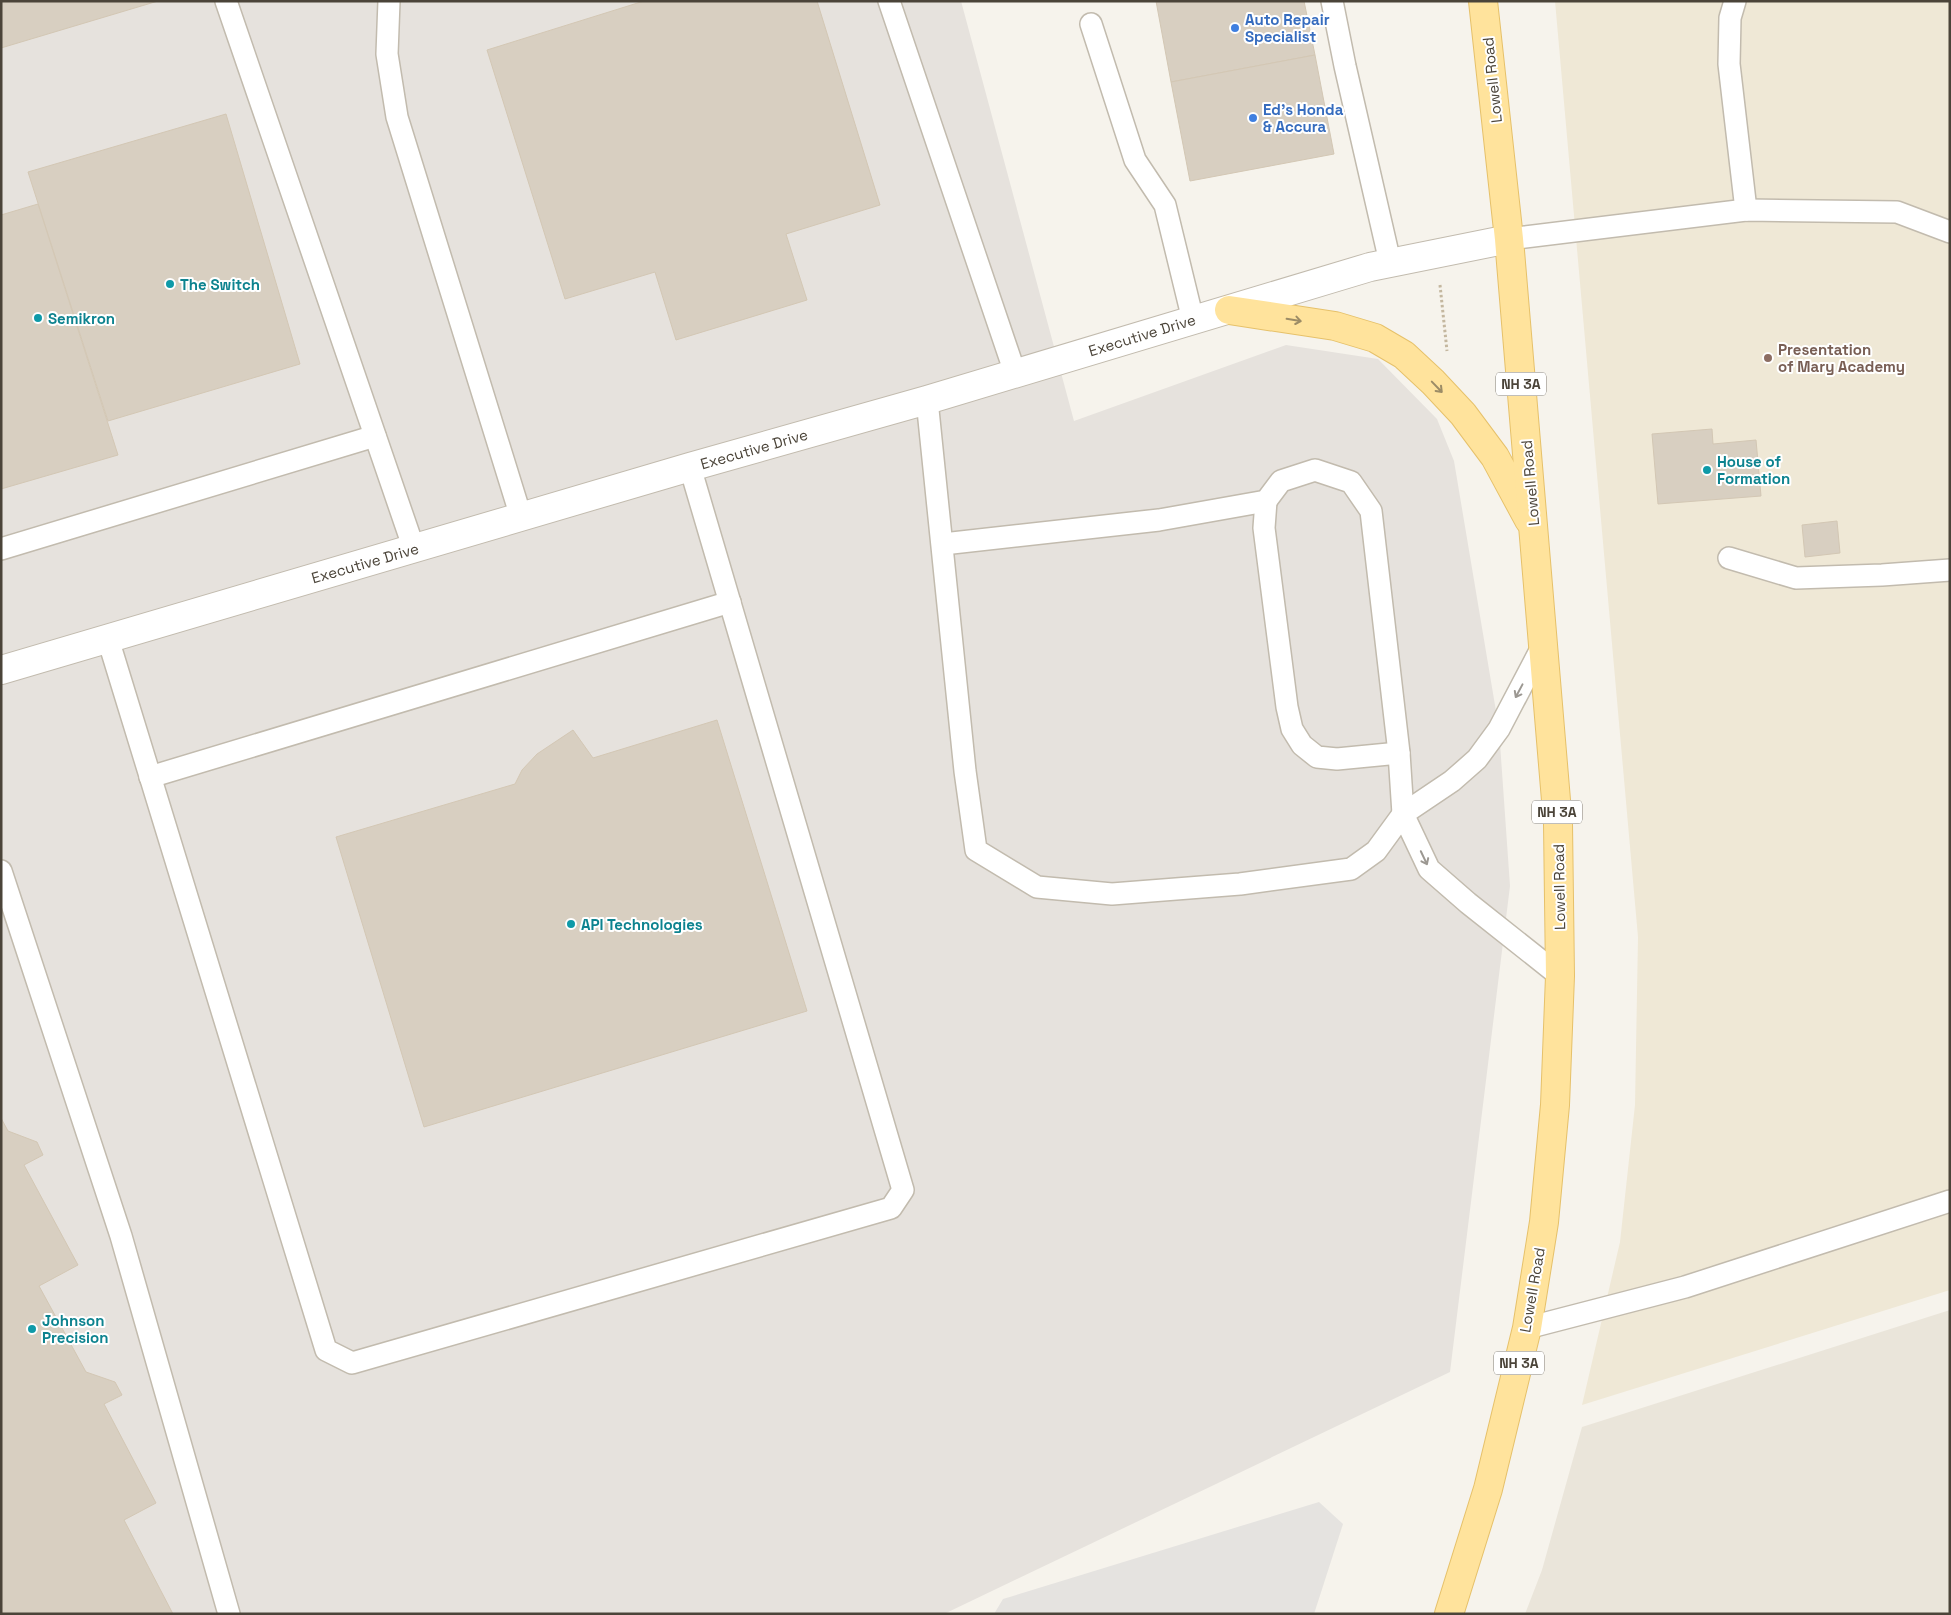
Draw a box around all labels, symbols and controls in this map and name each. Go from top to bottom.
place label: Auto Repair Specialist [1245,10,1330,46]
marker: Auto Repair Specialist [1229,22,1241,34]
street label: Lowell Road [1478,36,1506,124]
place label: Ed's Honda & Accura [1263,100,1344,136]
marker: Ed's Honda & Accura [1247,112,1259,124]
place label: The Switch [180,275,260,294]
marker: The Switch [164,278,176,290]
place label: Semikron [48,309,115,328]
street label: Executive Drive [1086,310,1198,360]
marker: Semikron [32,312,44,324]
one-way arrow [1286,315,1302,325]
place label: Presentation of Mary Academy [1778,340,1905,376]
marker: Presentation of Mary Academy [1762,352,1774,364]
road number: NH 3A [1496,372,1546,396]
one-way arrow [1431,381,1443,393]
street label: Executive Drive [698,425,810,473]
street label: Lowell Road [1517,439,1543,527]
place label: House of Formation [1717,452,1790,488]
marker: House of Formation [1701,464,1713,476]
street label: Executive Drive [309,539,421,587]
one-way arrow [1514,683,1524,698]
road number: NH 3A [1532,800,1582,824]
street label: Lowell Road [1549,844,1569,930]
one-way arrow [1420,850,1429,865]
place label: API Technologies [581,915,703,934]
marker: API Technologies [565,918,577,930]
street label: Lowell Road [1515,1246,1549,1334]
place label: Johnson Precision [42,1311,108,1347]
marker: Johnson Precision [26,1323,38,1335]
road number: NH 3A [1494,1352,1544,1375]

